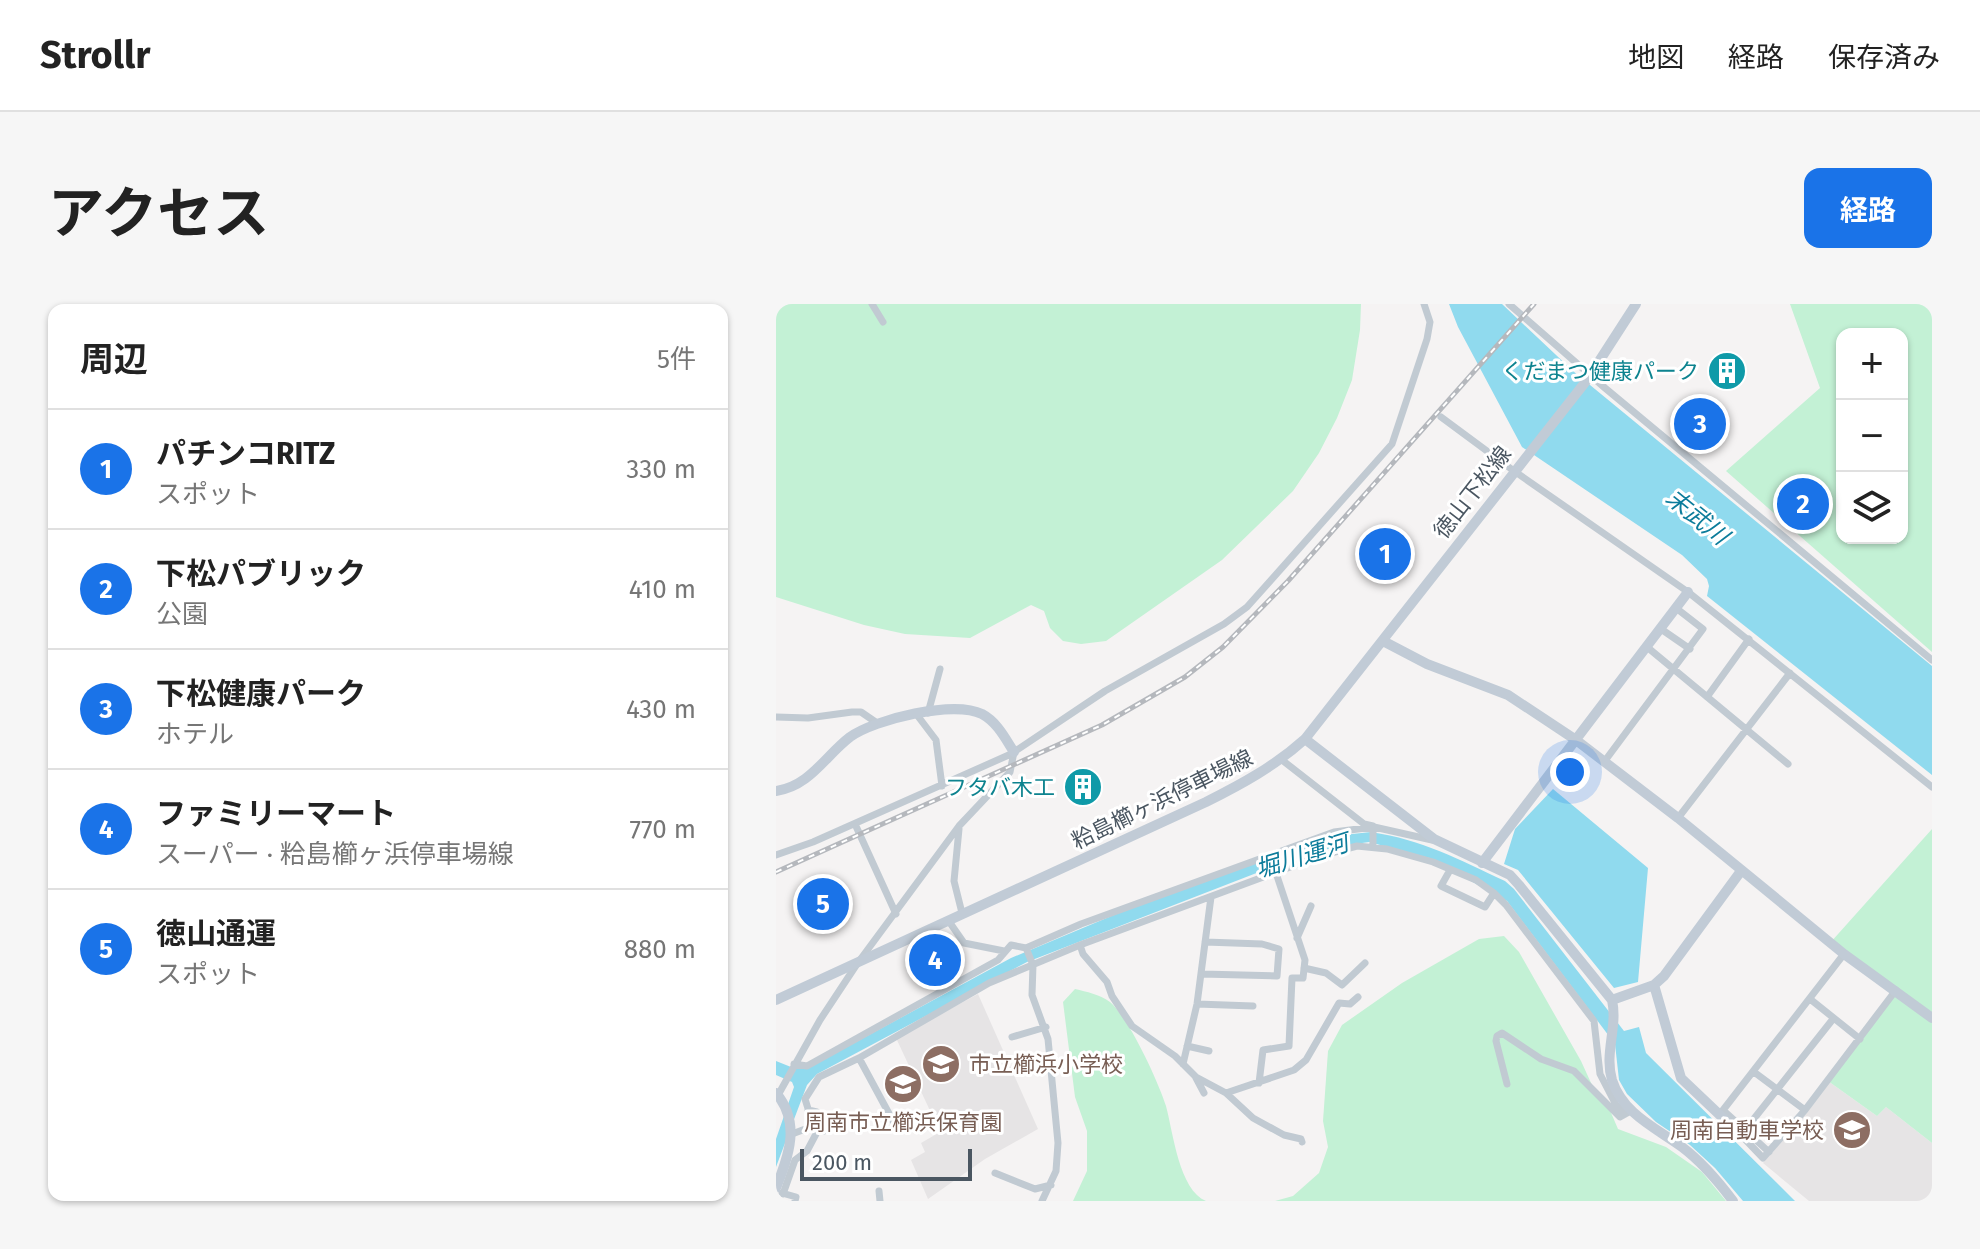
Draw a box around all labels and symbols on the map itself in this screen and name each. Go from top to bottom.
building icon: くだまつ健康パーク [1706,350,1748,392]
place label: くだまつ健康パーク [1501,358,1699,385]
pin: 3 [1674,394,1726,454]
street label: 徳山下松線 [1428,441,1517,544]
pin: 2 [1777,474,1829,534]
water label: 末武川 [1660,483,1736,552]
pin: 1 [1359,524,1411,584]
street label: 粭島櫛ヶ浜停車場線 [1067,744,1257,855]
your location [1550,752,1590,792]
building icon: フタバ木工 [1062,766,1104,808]
place label: フタバ木工 [945,774,1055,801]
water label: 堀川運河 [1252,827,1356,883]
pin: 5 [797,874,849,934]
pin: 4 [909,930,961,990]
school or university icon: 市立櫛浜小学校 [920,1043,962,1085]
place label: 市立櫛浜小学校 [969,1051,1123,1078]
school or university icon: 周南市立櫛浜保育園 [882,1063,924,1105]
place label: 周南市立櫛浜保育園 [804,1109,1002,1136]
school or university icon: 周南自動車学校 [1831,1109,1873,1151]
place label: 周南自動車学校 [1670,1117,1824,1144]
scale bar [800,1145,972,1181]

